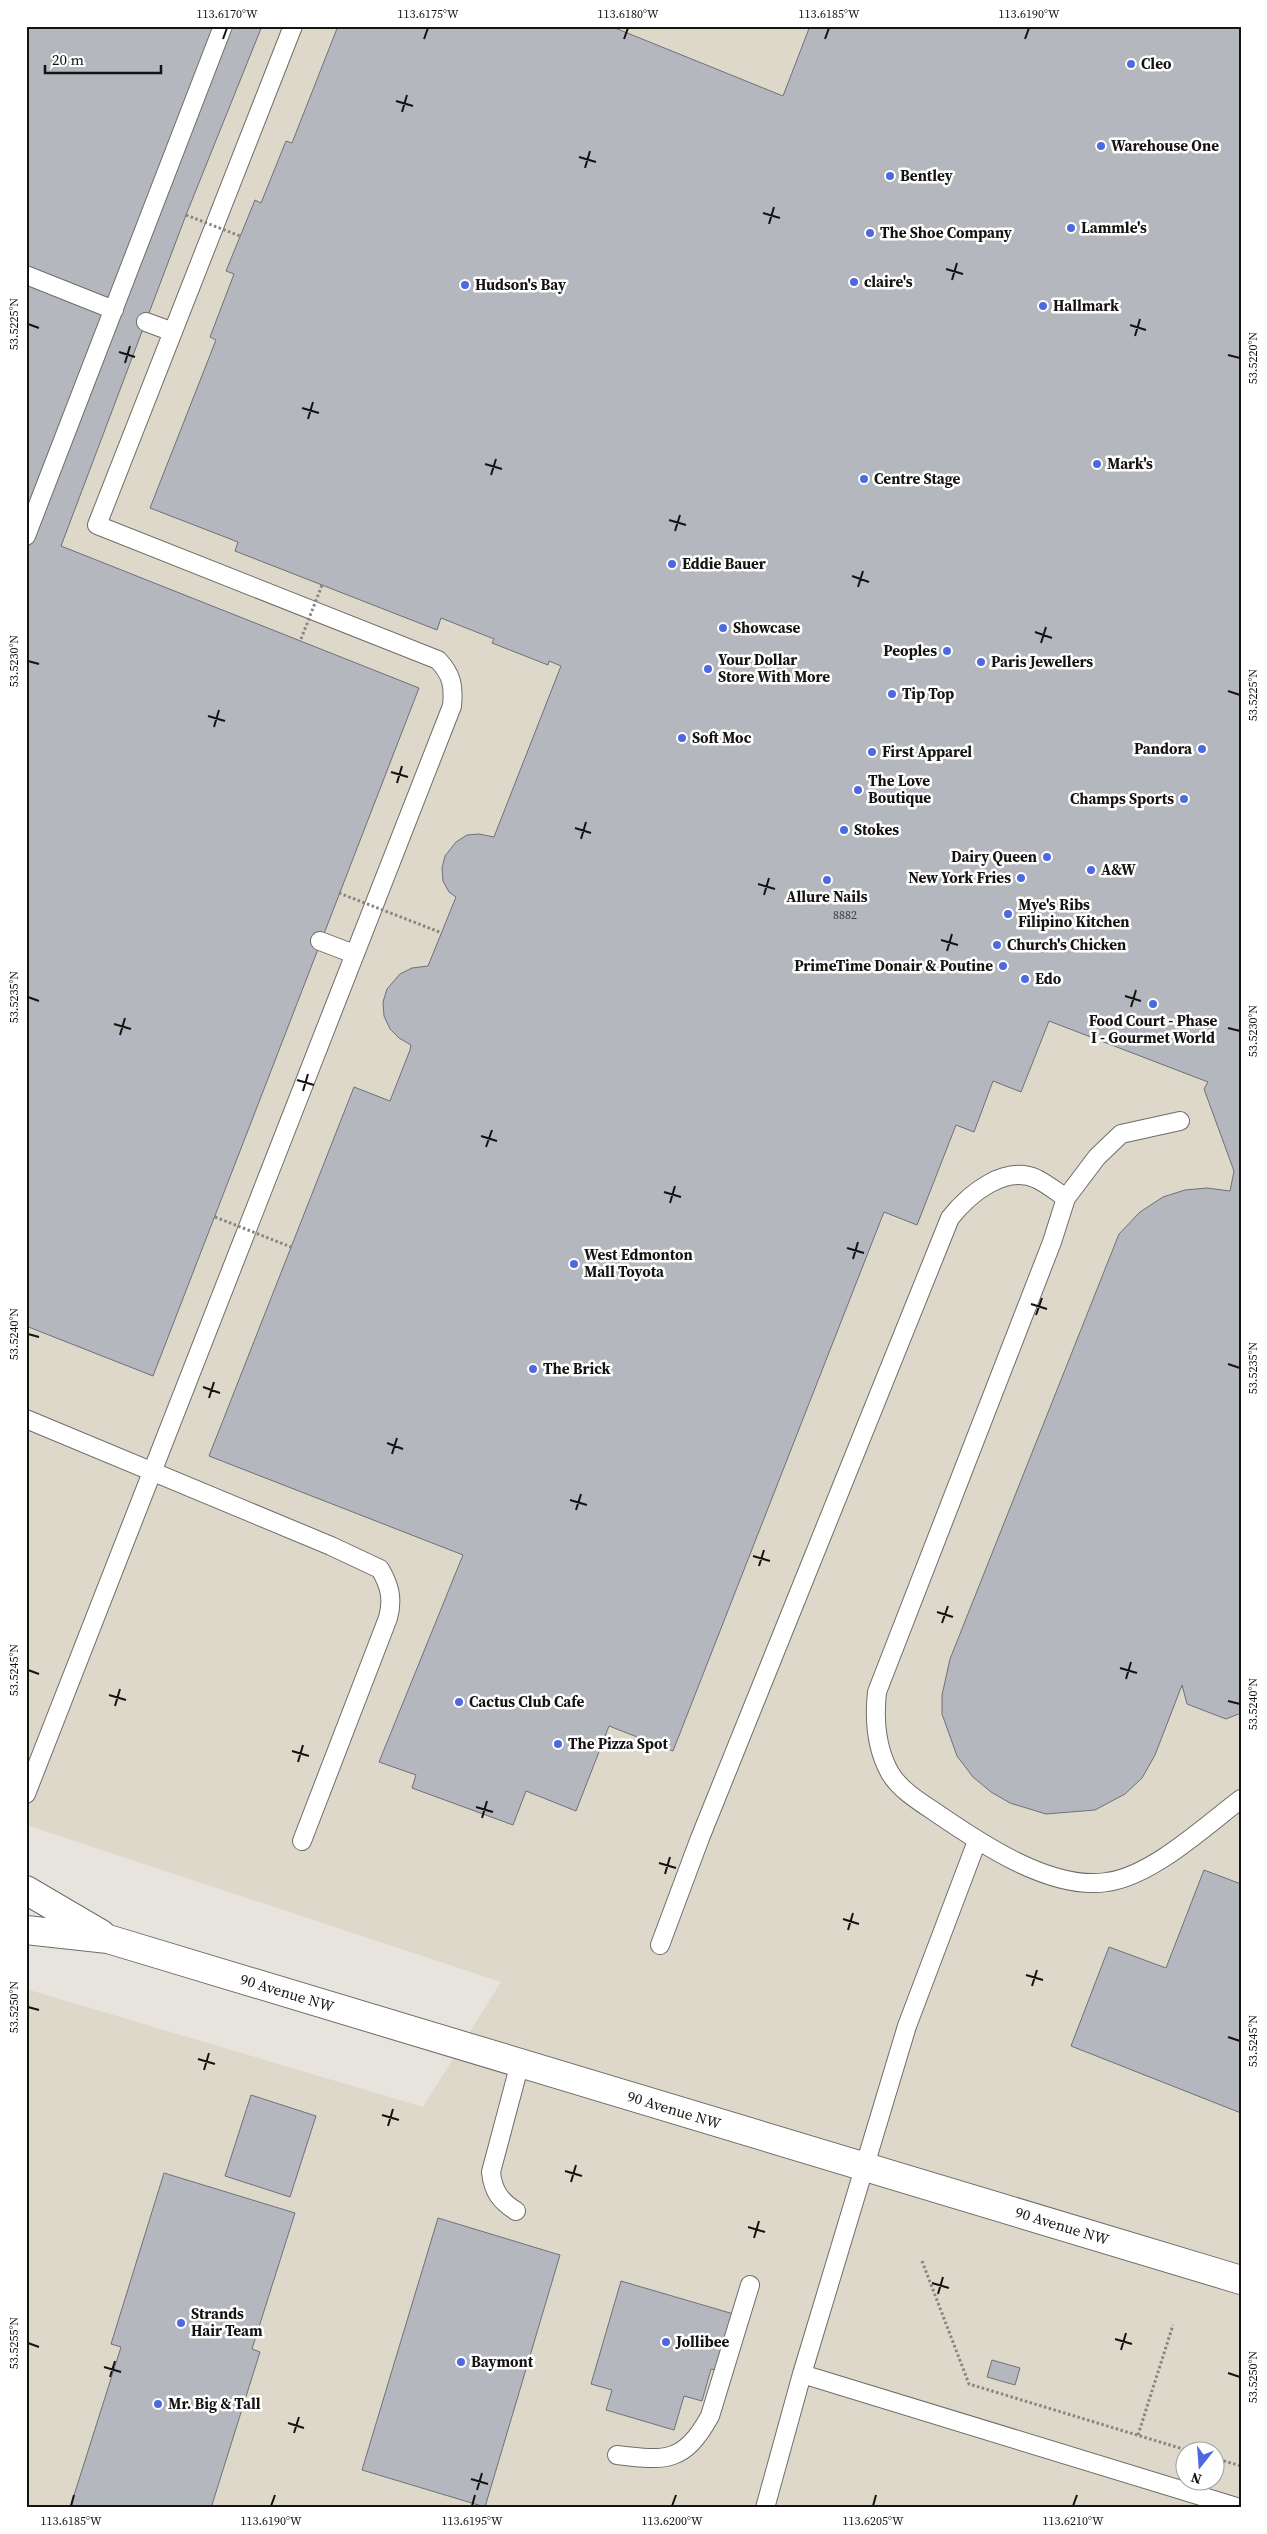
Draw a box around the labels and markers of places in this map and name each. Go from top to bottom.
place label: Cleo [1141,53,1172,74]
marker: Cleo [1125,58,1137,70]
place label: Warehouse One [1111,135,1219,156]
marker: Warehouse One [1095,140,1107,152]
place label: Bentley [900,165,953,186]
marker: Bentley [884,170,896,182]
place label: Lammle's [1081,217,1147,238]
place label: The Shoe Company [880,222,1012,243]
marker: Lammle's [1065,222,1077,234]
marker: The Shoe Company [864,227,876,239]
place label: claire's [864,271,913,292]
place label: Hudson's Bay [475,274,566,295]
marker: claire's [848,276,860,288]
marker: Hudson's Bay [459,279,471,291]
place label: Hallmark [1053,295,1119,316]
marker: Hallmark [1037,300,1049,312]
place label: Mark's [1107,453,1153,474]
marker: Mark's [1091,458,1103,470]
place label: Centre Stage [874,468,961,489]
marker: Centre Stage [858,473,870,485]
place label: Eddie Bauer [682,553,766,574]
marker: Eddie Bauer [666,558,678,570]
place label: Showcase [733,617,801,638]
marker: Showcase [717,622,729,634]
place label: Peoples [883,640,937,661]
marker: Peoples [941,645,953,657]
place label: Your Dollar Store With More [718,649,830,687]
place label: Paris Jewellers [991,651,1093,672]
marker: Paris Jewellers [975,656,987,668]
marker: Your Dollar Store With More [702,663,714,675]
place label: Tip Top [902,683,954,704]
marker: Tip Top [886,688,898,700]
place label: Soft Moc [692,727,752,748]
marker: Soft Moc [676,732,688,744]
place label: Pandora [1134,738,1193,759]
place label: First Apparel [882,741,972,762]
marker: Pandora [1196,743,1208,755]
marker: First Apparel [866,746,878,758]
place label: The Love Boutique [868,770,931,808]
marker: The Love Boutique [852,784,864,796]
place label: Champs Sports [1070,788,1174,809]
marker: Champs Sports [1178,793,1190,805]
place label: Stokes [854,819,899,840]
marker: Stokes [838,824,850,836]
place label: Dairy Queen [951,846,1037,867]
marker: Dairy Queen [1041,851,1053,863]
place label: A&W [1101,859,1136,880]
marker: A&W [1085,864,1097,876]
place label: New York Fries [908,867,1011,888]
marker: New York Fries [1015,872,1027,884]
marker: Allure Nails [821,874,833,886]
place label: Allure Nails [786,886,868,907]
place label: Mye's Ribs Filipino Kitchen [1018,894,1130,932]
marker: Mye's Ribs Filipino Kitchen [1002,908,1014,920]
place label: Church's Chicken [1007,934,1126,955]
marker: Church's Chicken [991,939,1003,951]
place label: PrimeTime Donair & Poutine [794,955,993,976]
marker: PrimeTime Donair & Poutine [997,960,1009,972]
place label: Edo [1035,968,1062,989]
marker: Edo [1019,973,1031,985]
marker: Food Court - Phase I - Gourmet World [1147,998,1159,1010]
place label: Food Court - Phase I - Gourmet World [1089,1010,1218,1048]
place label: West Edmonton Mall Toyota [584,1244,693,1282]
marker: West Edmonton Mall Toyota [568,1258,580,1270]
place label: The Brick [543,1358,611,1379]
marker: The Brick [527,1363,539,1375]
place label: Cactus Club Cafe [469,1691,584,1712]
marker: Cactus Club Cafe [453,1696,465,1708]
place label: The Pizza Spot [568,1733,669,1754]
marker: The Pizza Spot [552,1738,564,1750]
place label: Strands Hair Team [191,2303,263,2341]
marker: Strands Hair Team [175,2317,187,2329]
place label: Jollibee [675,2331,729,2352]
marker: Jollibee [660,2336,672,2348]
place label: Baymont [471,2351,534,2372]
marker: Baymont [455,2356,467,2368]
place label: Mr. Big & Tall [168,2393,261,2414]
marker: Mr. Big & Tall [152,2398,164,2410]

